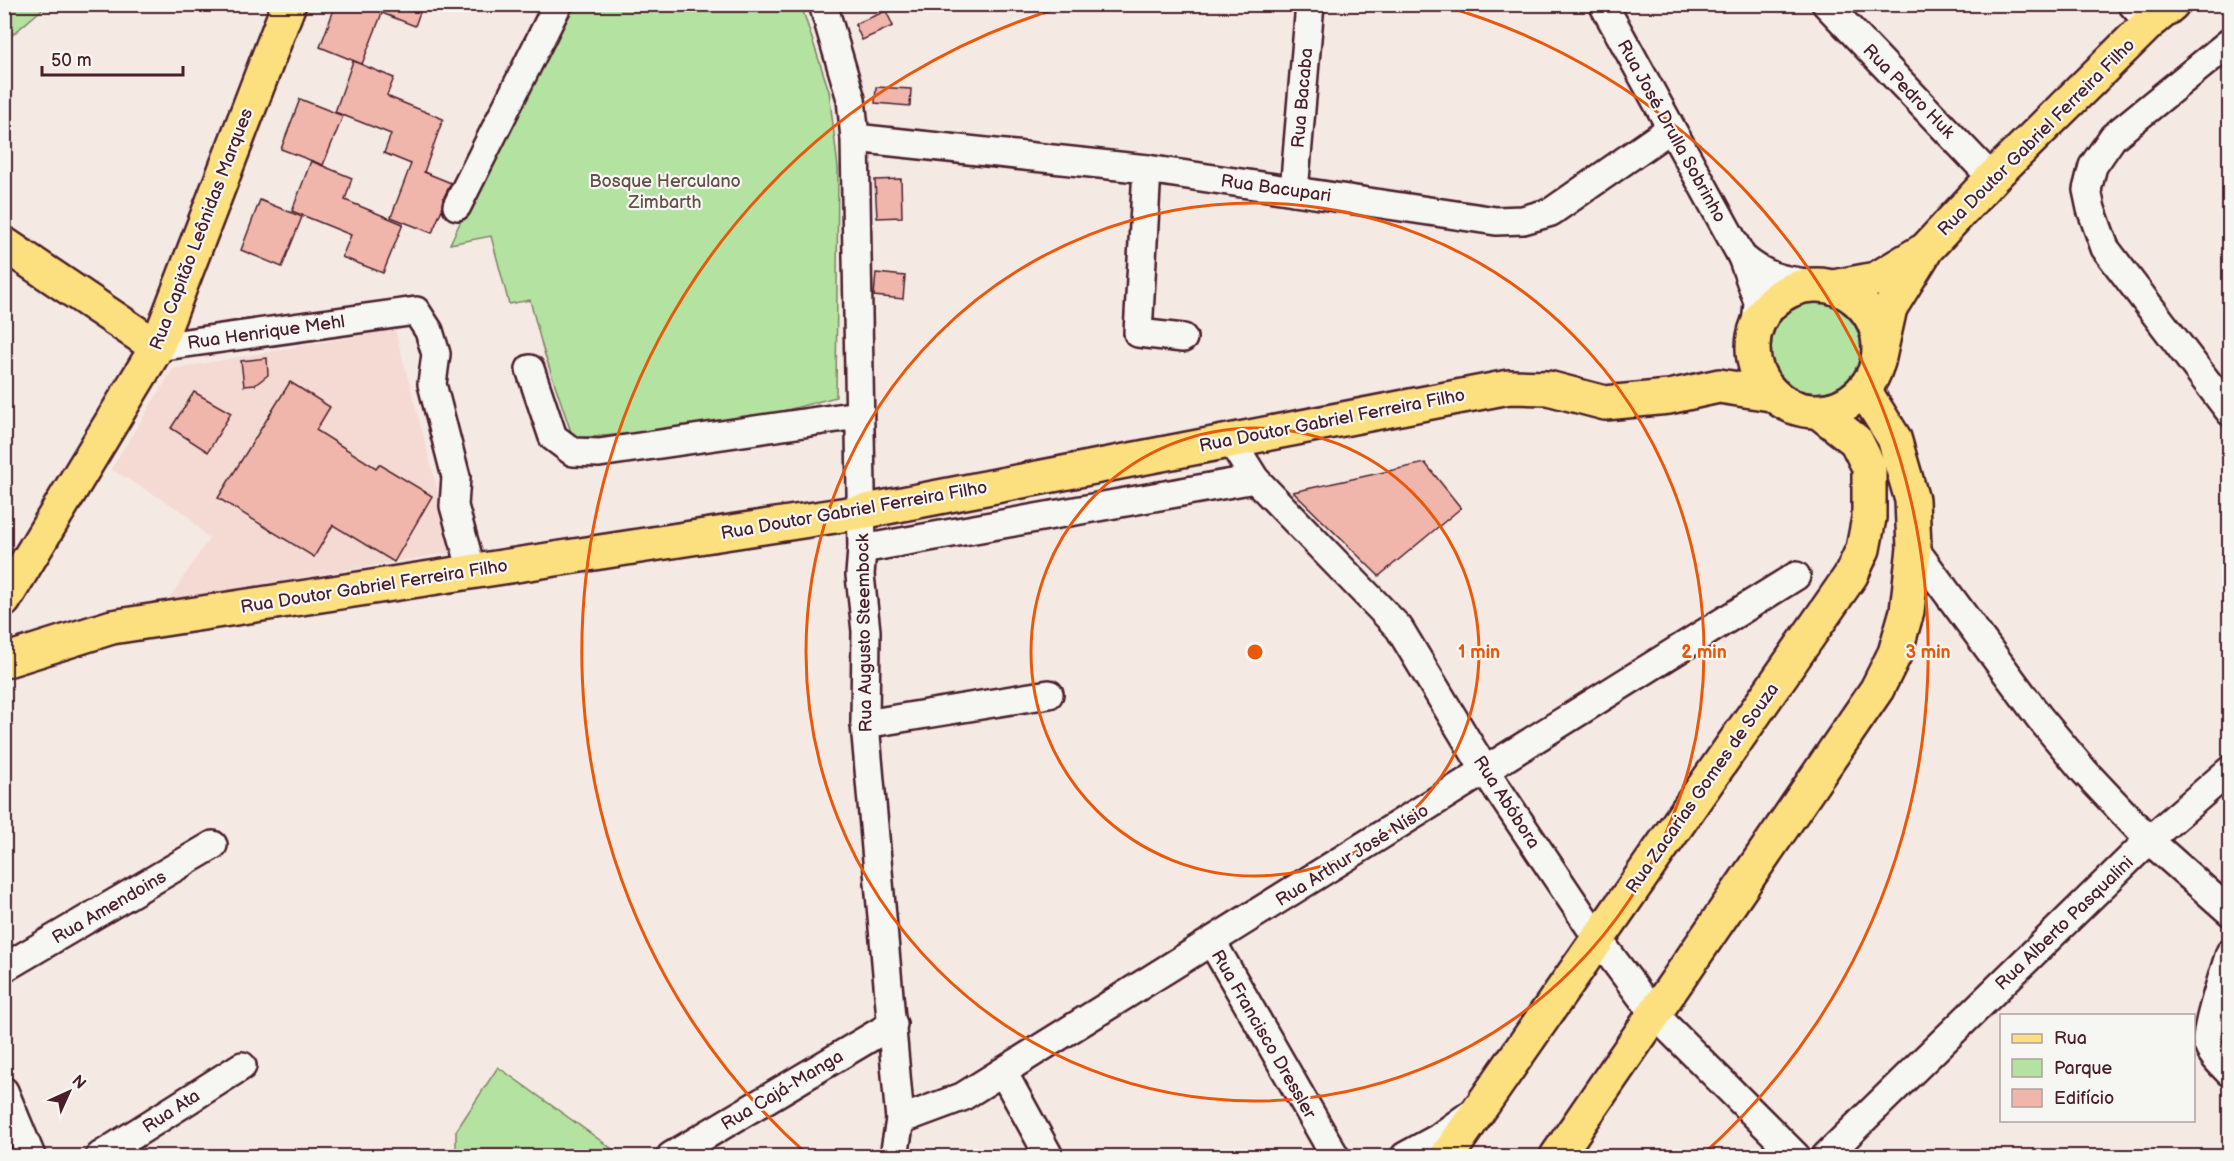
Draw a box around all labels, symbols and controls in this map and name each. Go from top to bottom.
street label: Rua Doutor Gabriel Ferreira Filho [1933,34,2139,240]
street label: Rua José Drulla Sobrinho [1613,36,1731,226]
scale bar [42,39,183,77]
street label: Rua Pedro Huk [1858,40,1959,143]
street label: Rua Bacaba [1288,47,1317,149]
text: 50 m [51,50,92,71]
street label: Rua Capitão Leônidas Marques [146,105,257,353]
street label: Rua Bacupari [1219,170,1333,207]
park label: Bosque Herculano Zimbarth [589,171,741,213]
street label: Rua Henrique Mehl [186,311,346,354]
street label: Rua Doutor Gabriel Ferreira Filho [1197,384,1467,457]
street label: Rua Doutor Gabriel Ferreira Filho [719,477,989,544]
street label: Rua Augusto Steembock [852,533,877,733]
street label: Rua Doutor Gabriel Ferreira Filho [239,555,509,618]
centre of rings [1245,642,1265,662]
text: 1 min [1458,642,1500,663]
text: 2 min [1681,642,1727,663]
text: 3 min [1905,642,1951,663]
street label: Rua Zacarias Gomes de Souza [1622,679,1783,897]
street label: Rua Abóbora [1469,752,1544,852]
street label: Rua Arthur José Nísio [1272,800,1433,911]
street label: Rua Alberto Pasqualini [1991,852,2138,995]
street label: Rua Amendoins [48,866,170,949]
street label: Rua Francisco Dressler [1207,946,1321,1123]
legend [2000,1014,2195,1122]
text: Rua [2054,1028,2087,1049]
street label: Rua Cajá-Manga [718,1046,847,1135]
text: Parque [2054,1058,2112,1079]
north arrow [39,1062,99,1122]
text: N [68,1071,90,1093]
street label: Rua Ata [139,1085,204,1138]
text: Edifício [2054,1088,2114,1109]

